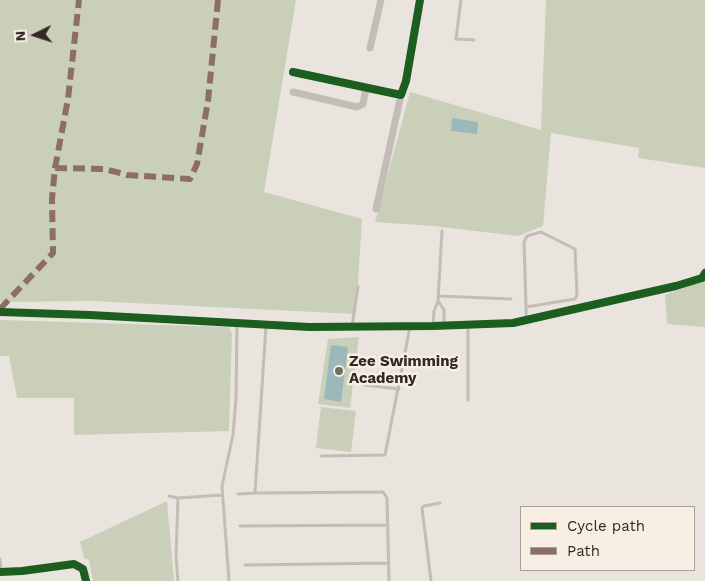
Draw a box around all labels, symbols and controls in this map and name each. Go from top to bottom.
north arrow [10,10,60,60]
text: N [12,30,28,42]
place label: Zee Swimming Academy [349,353,458,388]
marker: Zee Swimming Academy [333,365,345,377]
legend [520,506,695,571]
text: Cycle path [567,517,645,535]
text: Path [567,542,600,560]

